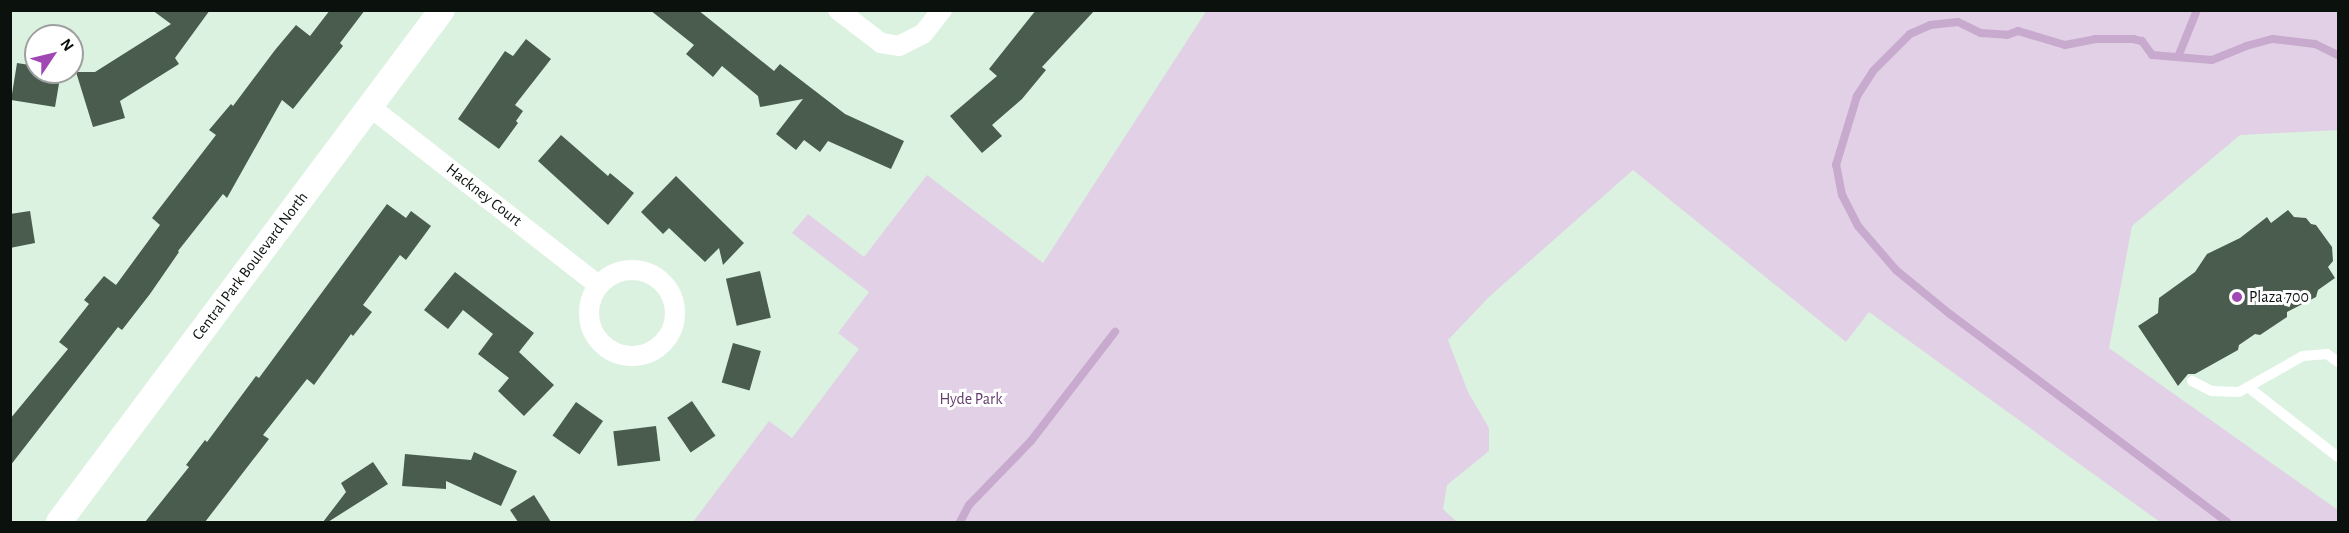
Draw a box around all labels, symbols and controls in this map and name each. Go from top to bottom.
north arrow [24,24,84,84]
text: N [57,36,77,54]
street label: Hackney Court [442,160,526,230]
street label: Central Park Boulevard North [188,188,312,344]
place label: Plaza 700 [2249,287,2309,307]
marker: Plaza 700 [2230,290,2244,304]
park label: Hyde Park [940,389,1002,409]

